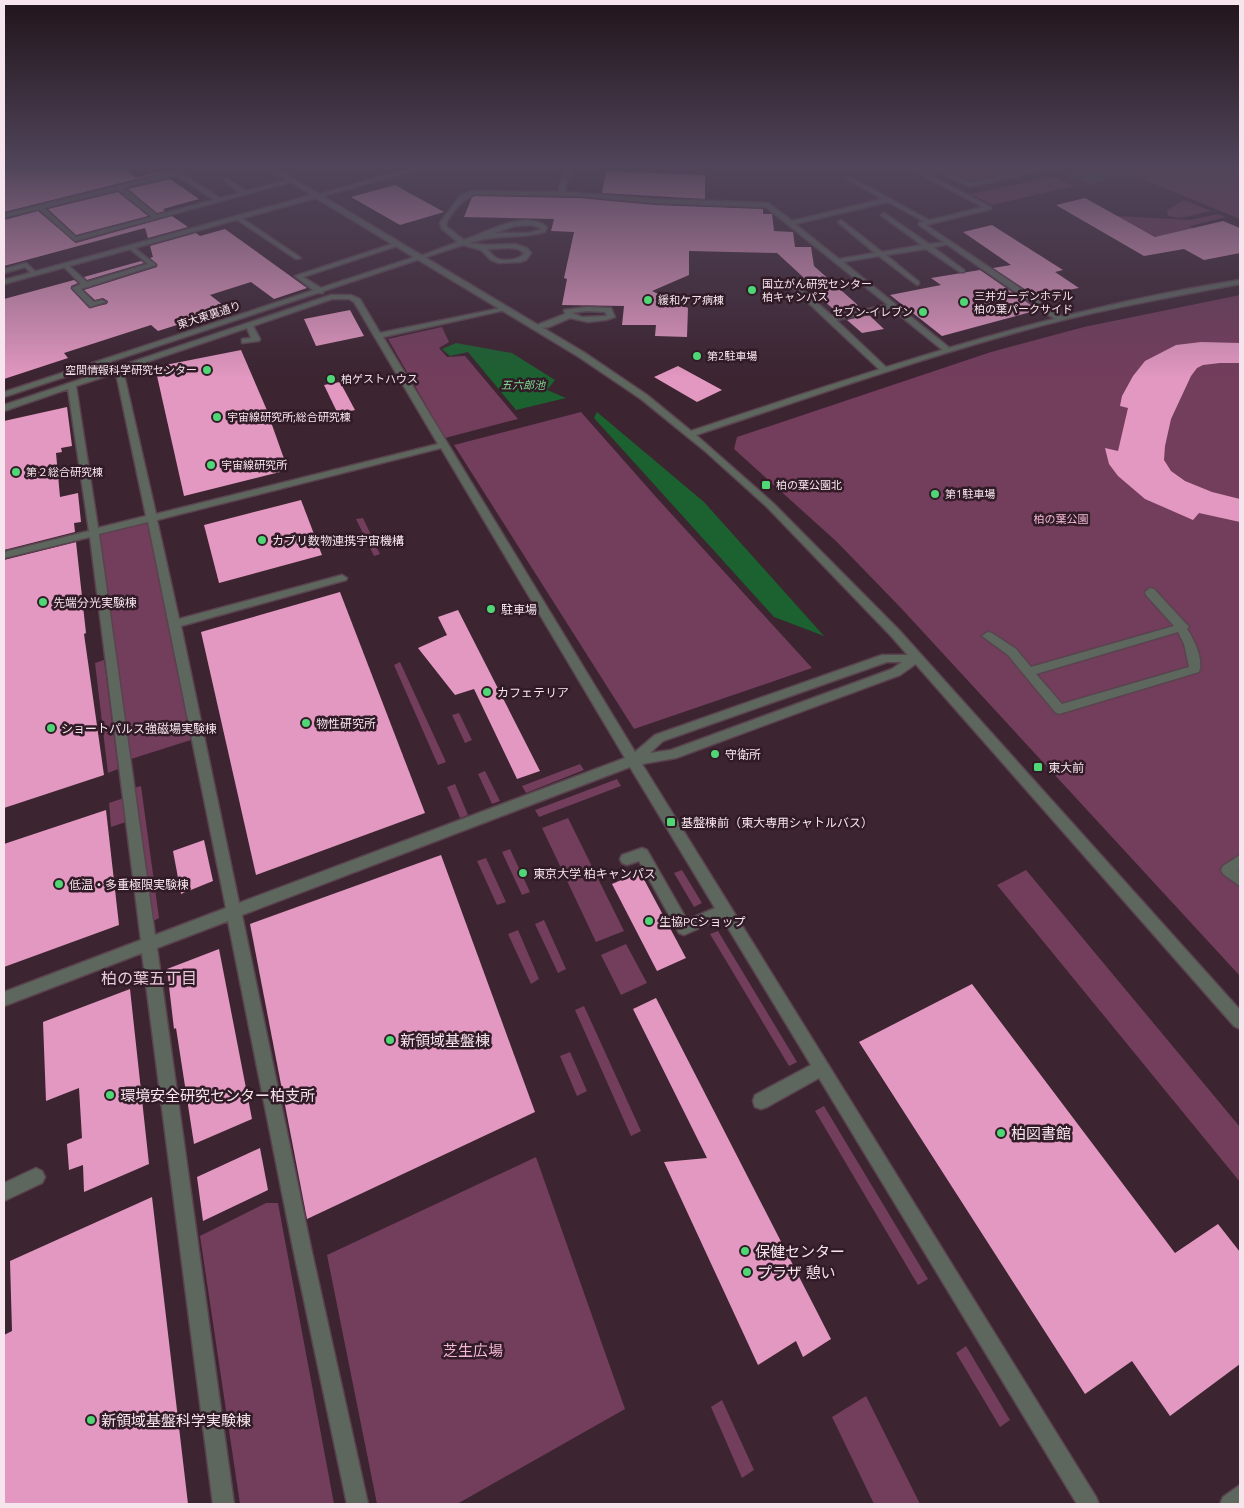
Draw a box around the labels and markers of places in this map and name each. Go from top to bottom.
place label: 国立がん研究センター 柏キャンパス [762,278,872,303]
marker: 国立がん研究センター 柏キャンパス [746,284,758,296]
place label: 三井ガーデンホテル 柏の葉パークサイド [974,290,1073,315]
marker: 緩和ケア病棟 [642,294,654,306]
place label: 緩和ケア病棟 [658,294,724,306]
marker: 三井ガーデンホテル 柏の葉パークサイド [958,296,970,308]
place label: セブン-イレブン [833,306,913,318]
marker: セブン-イレブン [917,306,929,318]
marker: 第2駐車場 [691,350,703,362]
place label: 第2駐車場 [707,350,757,362]
place label: 空間情報科学研究センター [65,364,197,376]
marker: 空間情報科学研究センター [201,364,213,376]
marker: 柏ゲストハウス [325,373,337,385]
place label: 柏ゲストハウス [341,373,418,385]
marker: 宇宙線研究所;総合研究棟 [211,411,223,423]
place label: 宇宙線研究所;総合研究棟 [227,411,351,423]
marker: 宇宙線研究所 [205,459,217,471]
place label: 宇宙線研究所 [221,459,288,471]
marker: 第２総合研究棟 [10,466,22,478]
place label: 第２総合研究棟 [26,466,103,478]
marker: 柏の葉公園北 [760,479,772,491]
place label: 柏の葉公園北 [776,479,842,491]
marker: 第1駐車場 [929,488,941,500]
place label: 第1駐車場 [945,488,995,500]
marker: カブリ数物連携宇宙機構 [256,534,268,546]
place label: カブリ数物連携宇宙機構 [272,534,404,547]
marker: 先端分光実験棟 [37,596,49,608]
place label: 先端分光実験棟 [53,596,137,609]
marker: 駐車場 [485,603,497,615]
place label: 駐車場 [501,603,537,616]
marker: カフェテリア [481,686,493,698]
place label: カフェテリア [497,686,569,699]
marker: 物性研究所 [300,717,312,729]
place label: 物性研究所 [316,717,376,730]
marker: ショートパルス強磁場実験棟 [45,722,57,734]
place label: ショートパルス強磁場実験棟 [61,722,217,735]
marker: 守衛所 [709,748,721,760]
place label: 守衛所 [725,748,761,761]
marker: 東大前 [1032,761,1044,773]
place label: 東大前 [1048,761,1084,774]
marker: 基盤棟前（東大専用シャトルバス） [665,816,677,828]
place label: 基盤棟前（東大専用シャトルバス） [681,816,873,829]
marker: 東京大学 柏キャンパス [517,867,529,879]
place label: 東京大学 柏キャンパス [533,867,656,880]
marker: 低温・多重極限実験棟 [53,878,65,890]
place label: 低温・多重極限実験棟 [69,878,189,891]
marker: 生協PCショップ [643,915,655,927]
place label: 生協PCショップ [659,915,746,928]
place label: 新領域基盤棟 [400,1032,490,1049]
marker: 新領域基盤棟 [384,1034,396,1046]
place label: 環境安全研究センター柏支所 [120,1087,315,1104]
marker: 環境安全研究センター柏支所 [104,1089,116,1101]
place label: 柏図書館 [1011,1125,1071,1142]
marker: 柏図書館 [995,1127,1007,1139]
place label: 保健センター [755,1243,845,1260]
marker: 保健センター [739,1245,751,1257]
place label: プラザ 憩い [757,1264,835,1281]
marker: プラザ 憩い [741,1266,753,1278]
place label: 新領域基盤科学実験棟 [101,1412,251,1429]
marker: 新領域基盤科学実験棟 [85,1414,97,1426]

